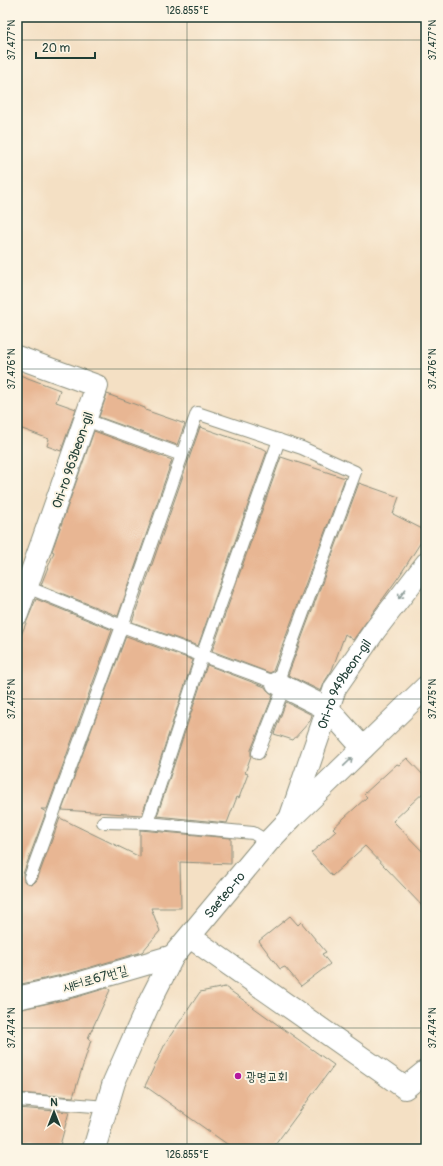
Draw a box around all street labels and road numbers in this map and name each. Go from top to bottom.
street label: Ori-ro 963beon-gil [49,410,97,511]
street label: Ori-ro 949beon-gil [314,636,375,731]
street label: Saeteo-ro [201,869,249,922]
street label: 새터로67번길 [61,962,130,996]

